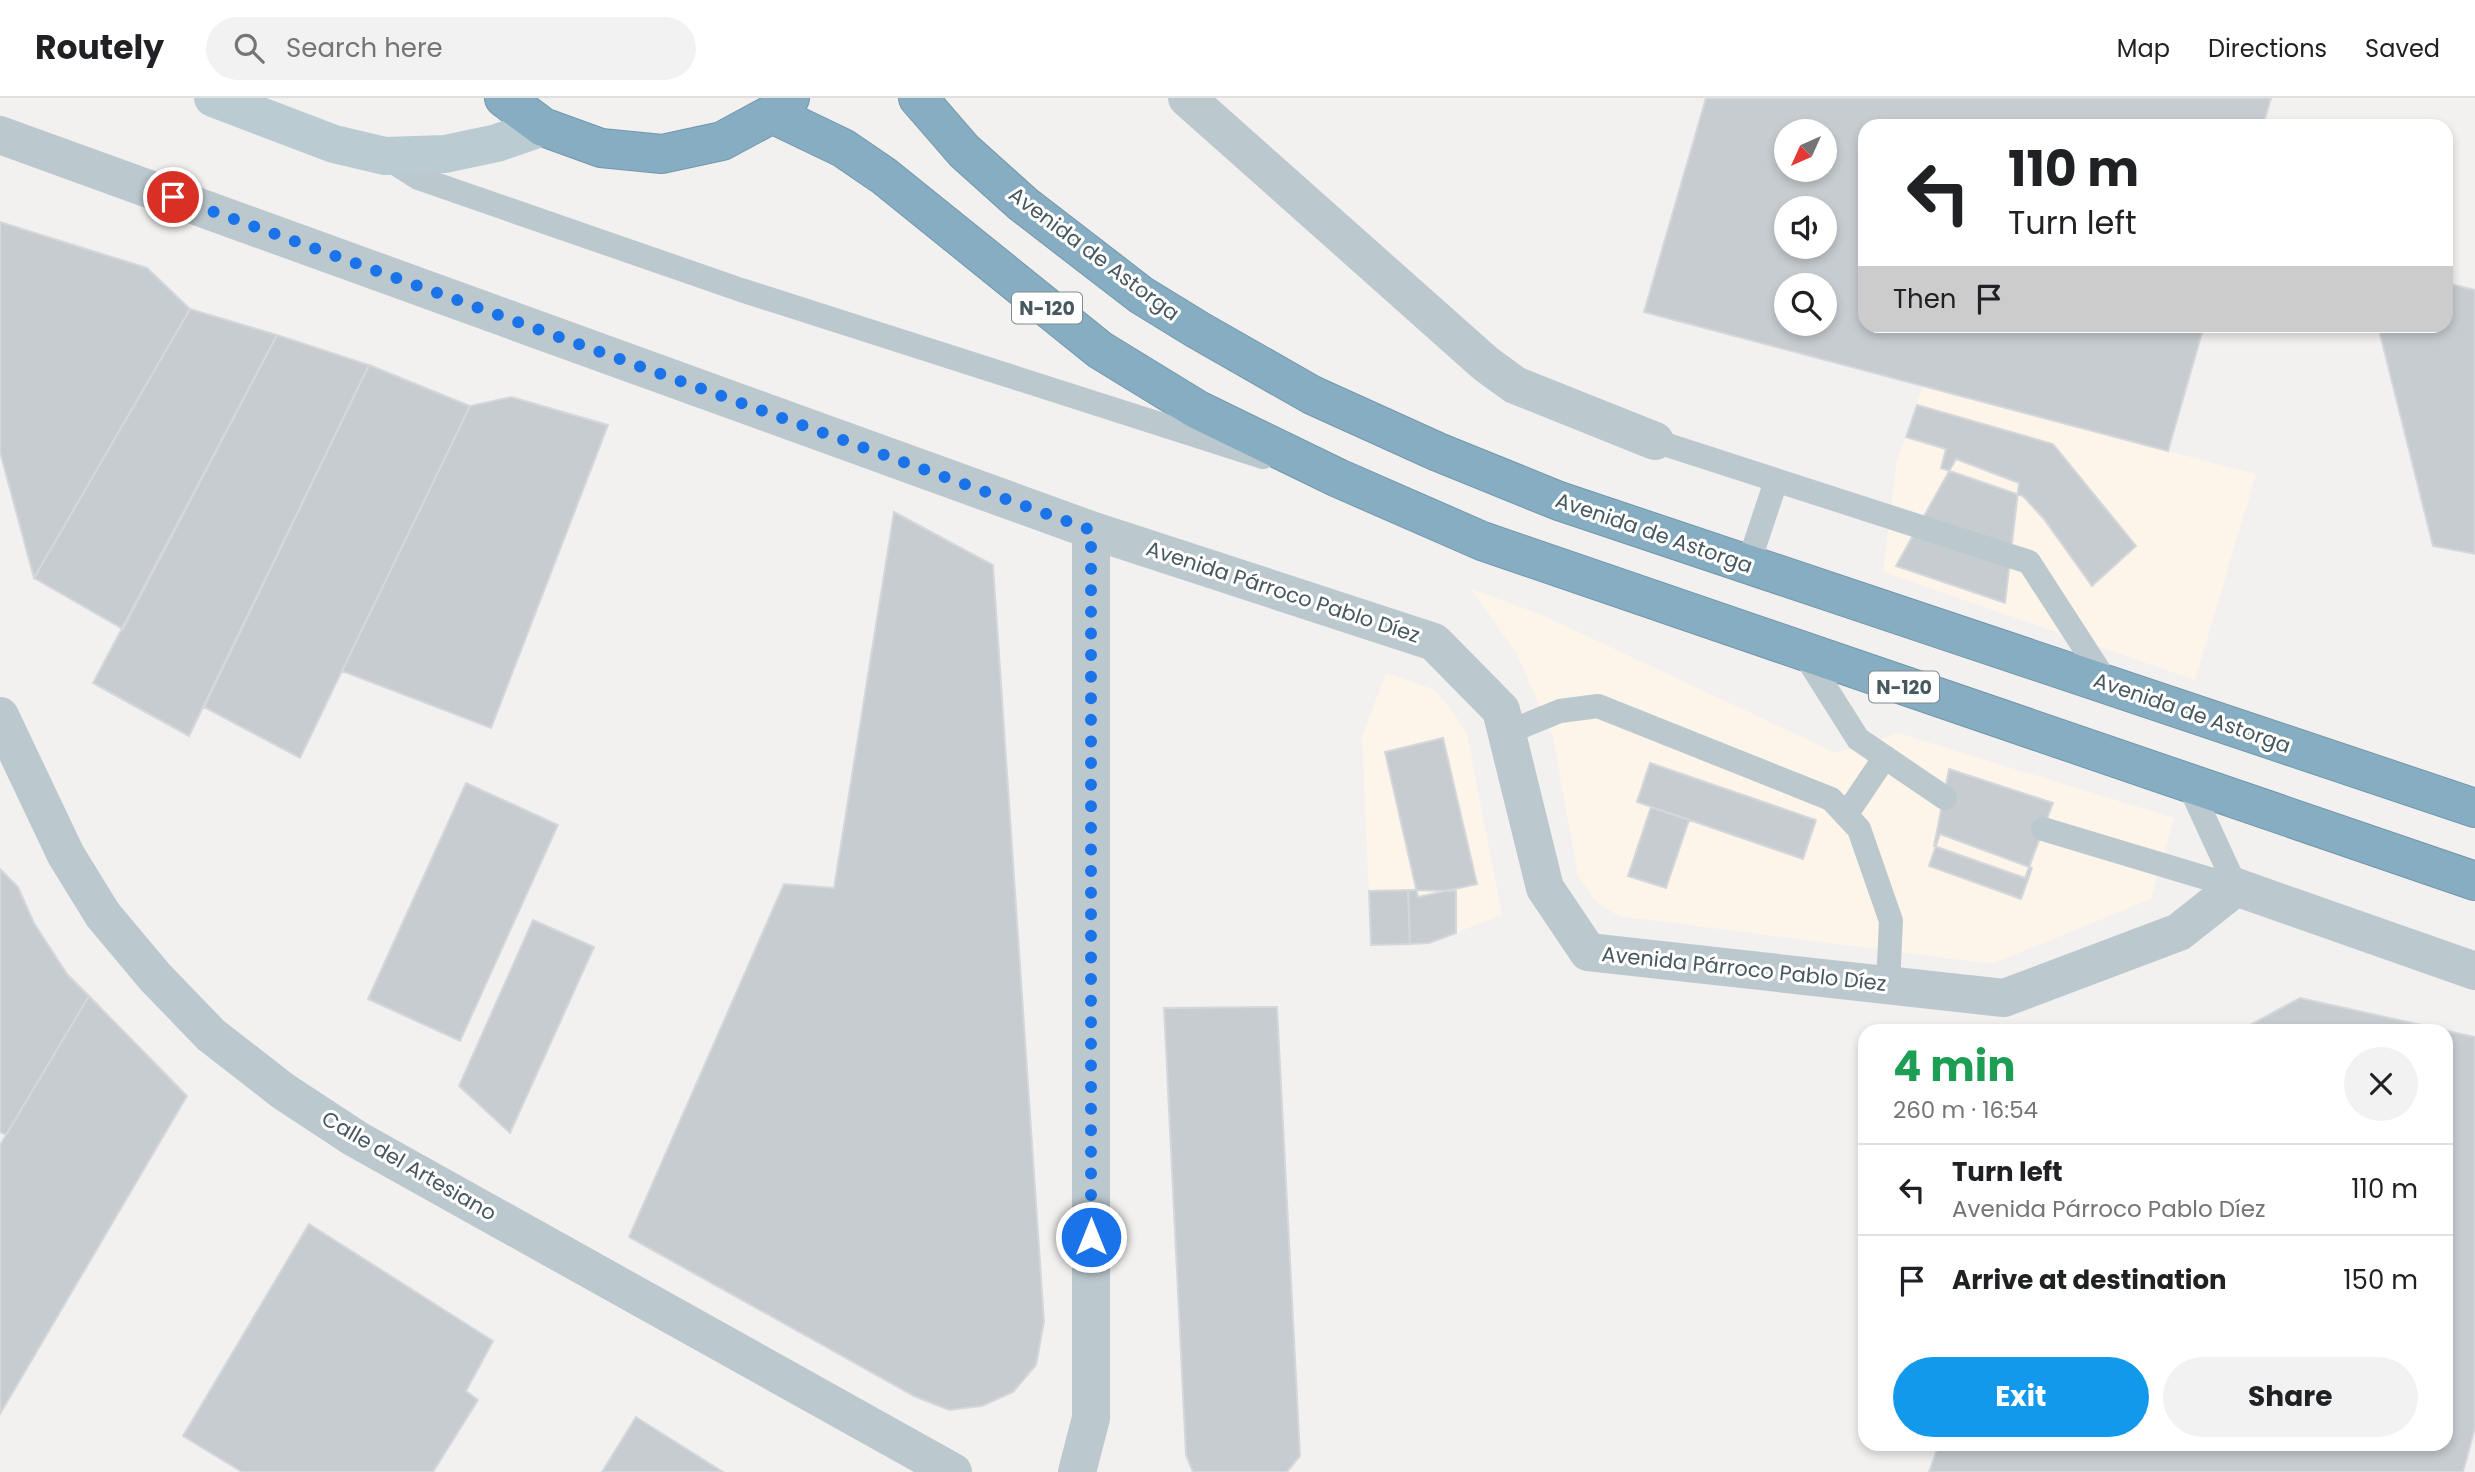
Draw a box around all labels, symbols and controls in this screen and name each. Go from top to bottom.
search box [206,17,696,80]
text: Routely [35,24,164,71]
icon: search [230,29,268,67]
text: Search here [286,30,443,66]
text: Map [2117,32,2170,65]
text: Directions [2208,32,2327,65]
text: Saved [2365,32,2440,65]
north arrow [1774,119,1838,182]
map controls [1774,119,1837,336]
text: 110 m [2008,135,2139,203]
icon: left [1893,147,1984,238]
pin [143,167,203,227]
icon: arrive [154,178,192,216]
street label: Avenida de Astorga [1003,180,1186,327]
button: sound [1774,196,1837,259]
text: Turn left [2008,200,2137,245]
button: search [1774,273,1837,336]
icon: arrive [1970,280,2008,318]
text: Then [1893,281,1956,317]
road number: N-120 [1012,292,1082,324]
street label: Avenida de Astorga [1552,485,1757,580]
street label: Avenida Párroco Pablo Díez [1143,534,1424,650]
street label: Avenida de Astorga [2090,665,2295,760]
road number: N-120 [1869,672,1939,702]
street label: Avenida Párroco Pablo Díez [1600,939,1888,998]
text: 4 min [1893,1037,2016,1096]
button: close [2344,1047,2418,1121]
text: 260 m · 16:54 [1893,1094,2038,1126]
street label: Calle del Artesiano [317,1104,502,1227]
text: Turn left [1952,1154,2063,1190]
icon: left [1893,1171,1931,1209]
text: 110 m [2351,1171,2418,1207]
text: Avenida Párroco Pablo Díez [1952,1193,2265,1225]
position arrow [1054,1200,1128,1274]
icon: arrive [1893,1262,1931,1300]
text: Arrive at destination [1952,1262,2227,1298]
text: 150 m [2343,1262,2418,1298]
button: Exit [1893,1357,2149,1437]
button: Share [2163,1357,2418,1437]

